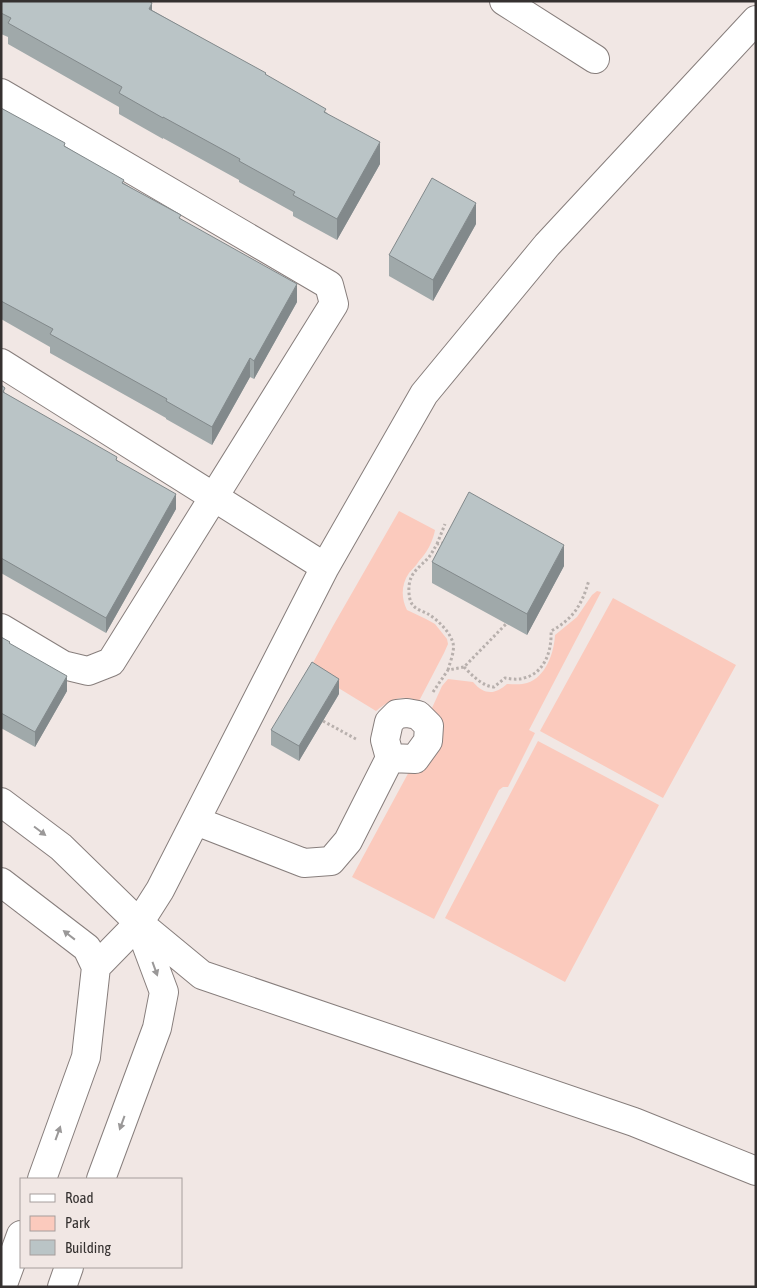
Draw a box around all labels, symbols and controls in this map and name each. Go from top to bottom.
one-way arrow [33,826,47,836]
one-way arrow [63,929,76,940]
one-way arrow [151,962,159,977]
one-way arrow [118,1116,126,1131]
one-way arrow [55,1126,62,1141]
legend [20,1178,182,1268]
text: Road [65,1189,94,1206]
text: Park [65,1214,90,1231]
text: Building [65,1239,111,1256]

